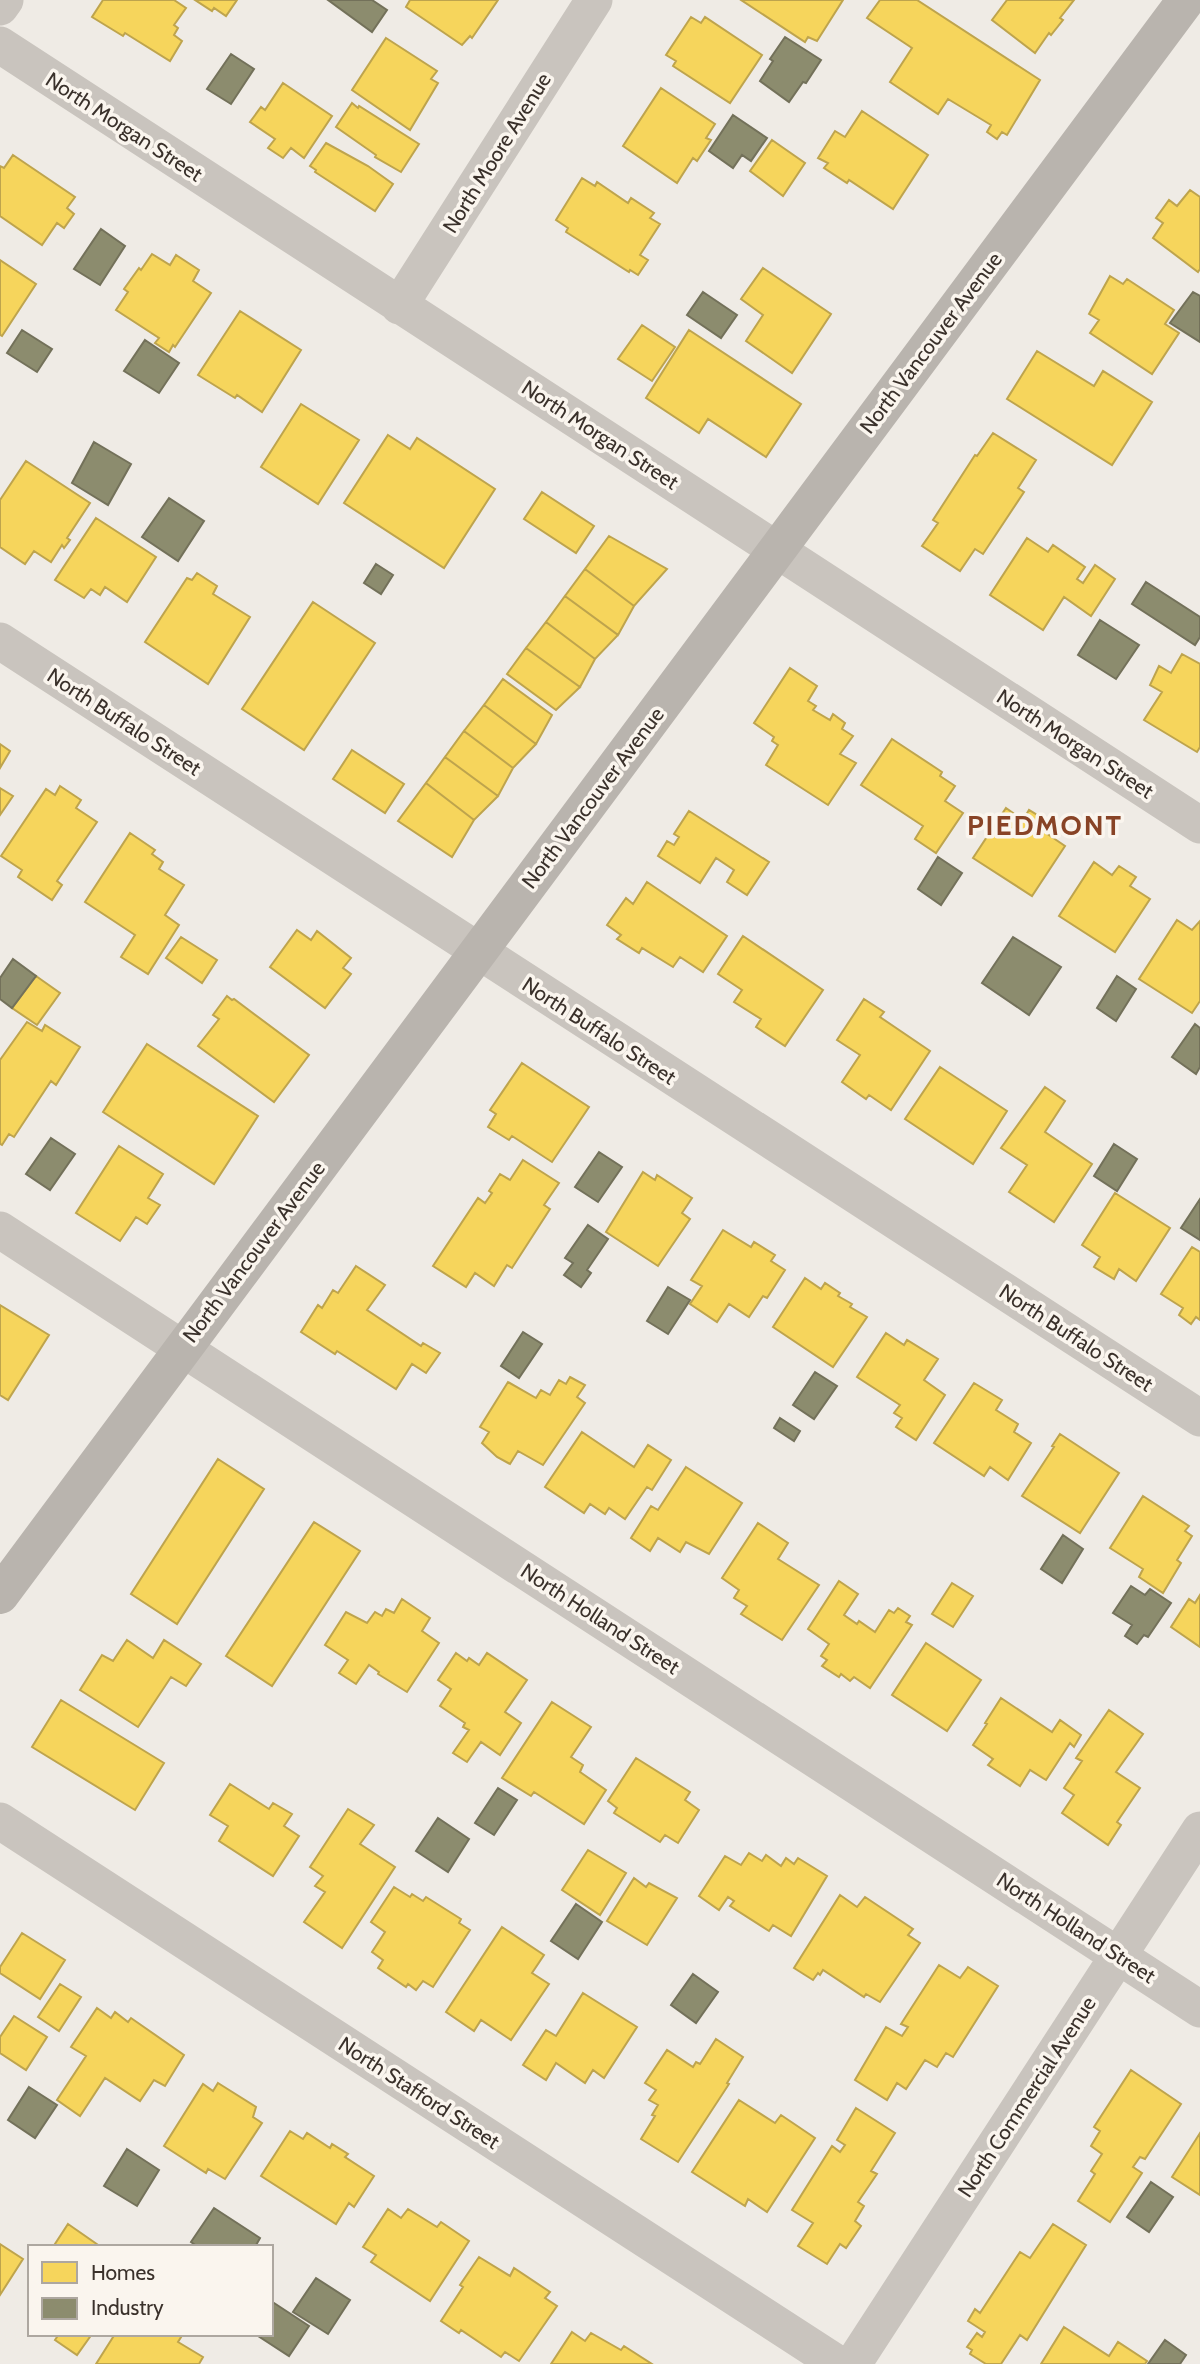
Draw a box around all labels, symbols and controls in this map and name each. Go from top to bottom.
street label: North Morgan Street [41,67,207,187]
street label: North Moore Avenue [437,68,556,237]
street label: North Vancouver Avenue [854,247,1007,438]
street label: North Morgan Street [517,375,683,495]
street label: North Buffalo Street [43,663,206,781]
street label: North Morgan Street [992,684,1158,804]
street label: North Vancouver Avenue [516,702,669,893]
district label: PIEDMONT [967,808,1123,842]
street label: North Buffalo Street [518,972,681,1090]
street label: North Vancouver Avenue [177,1156,330,1347]
street label: North Buffalo Street [995,1279,1158,1397]
street label: North Holland Street [516,1558,684,1679]
street label: North Holland Street [992,1867,1160,1988]
street label: North Commercial Avenue [952,1991,1101,2202]
street label: North Stafford Street [334,2031,504,2154]
legend [28,2245,273,2336]
text: Homes [91,2260,155,2285]
text: Industry [91,2295,164,2320]

